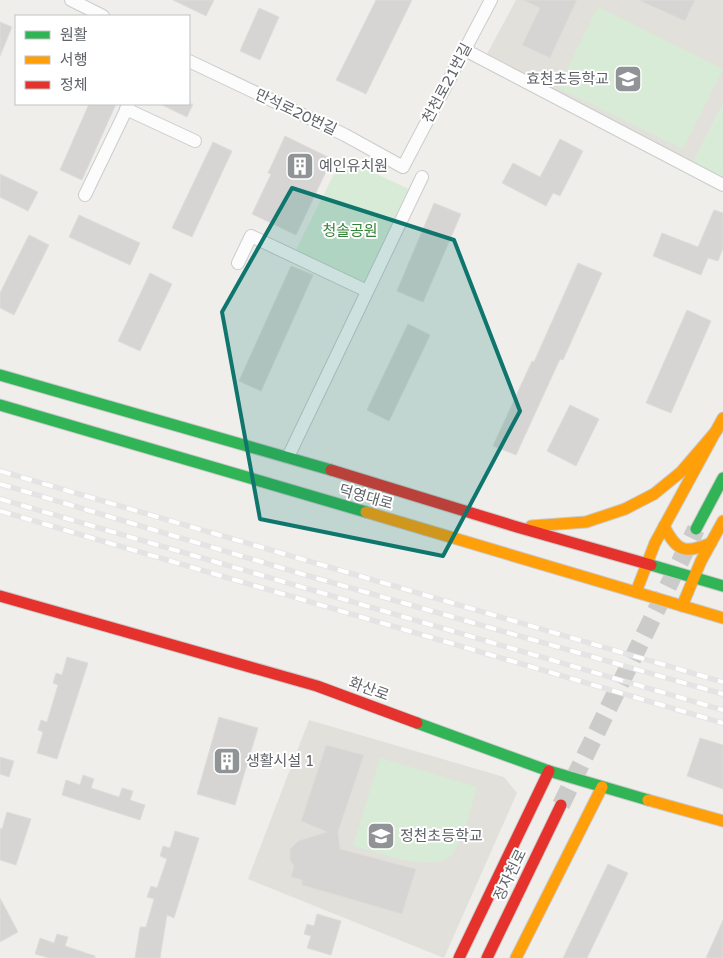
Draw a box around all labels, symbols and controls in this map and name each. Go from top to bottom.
legend [15,15,190,105]
text: 원활 [60,26,88,44]
street label: 천천로21번길 [418,40,476,126]
text: 서행 [60,51,88,69]
school or university icon: 효천초등학교 [613,64,643,94]
place label: 효천초등학교 [526,70,609,88]
text: 정체 [60,76,88,94]
street label: 만석로20번길 [252,85,340,139]
building icon: 예인유치원 [285,151,315,181]
place label: 예인유치원 [319,157,388,175]
park label: 청솔공원 [322,222,378,240]
street label: 덕영대로 [337,481,395,513]
street label: 화산로 [346,673,392,705]
building icon: 생활시설 1 [212,746,242,776]
place label: 생활시설 1 [246,752,315,770]
school or university icon: 정천초등학교 [366,821,396,851]
place label: 정천초등학교 [400,827,483,845]
street label: 정자천로 [490,846,530,904]

